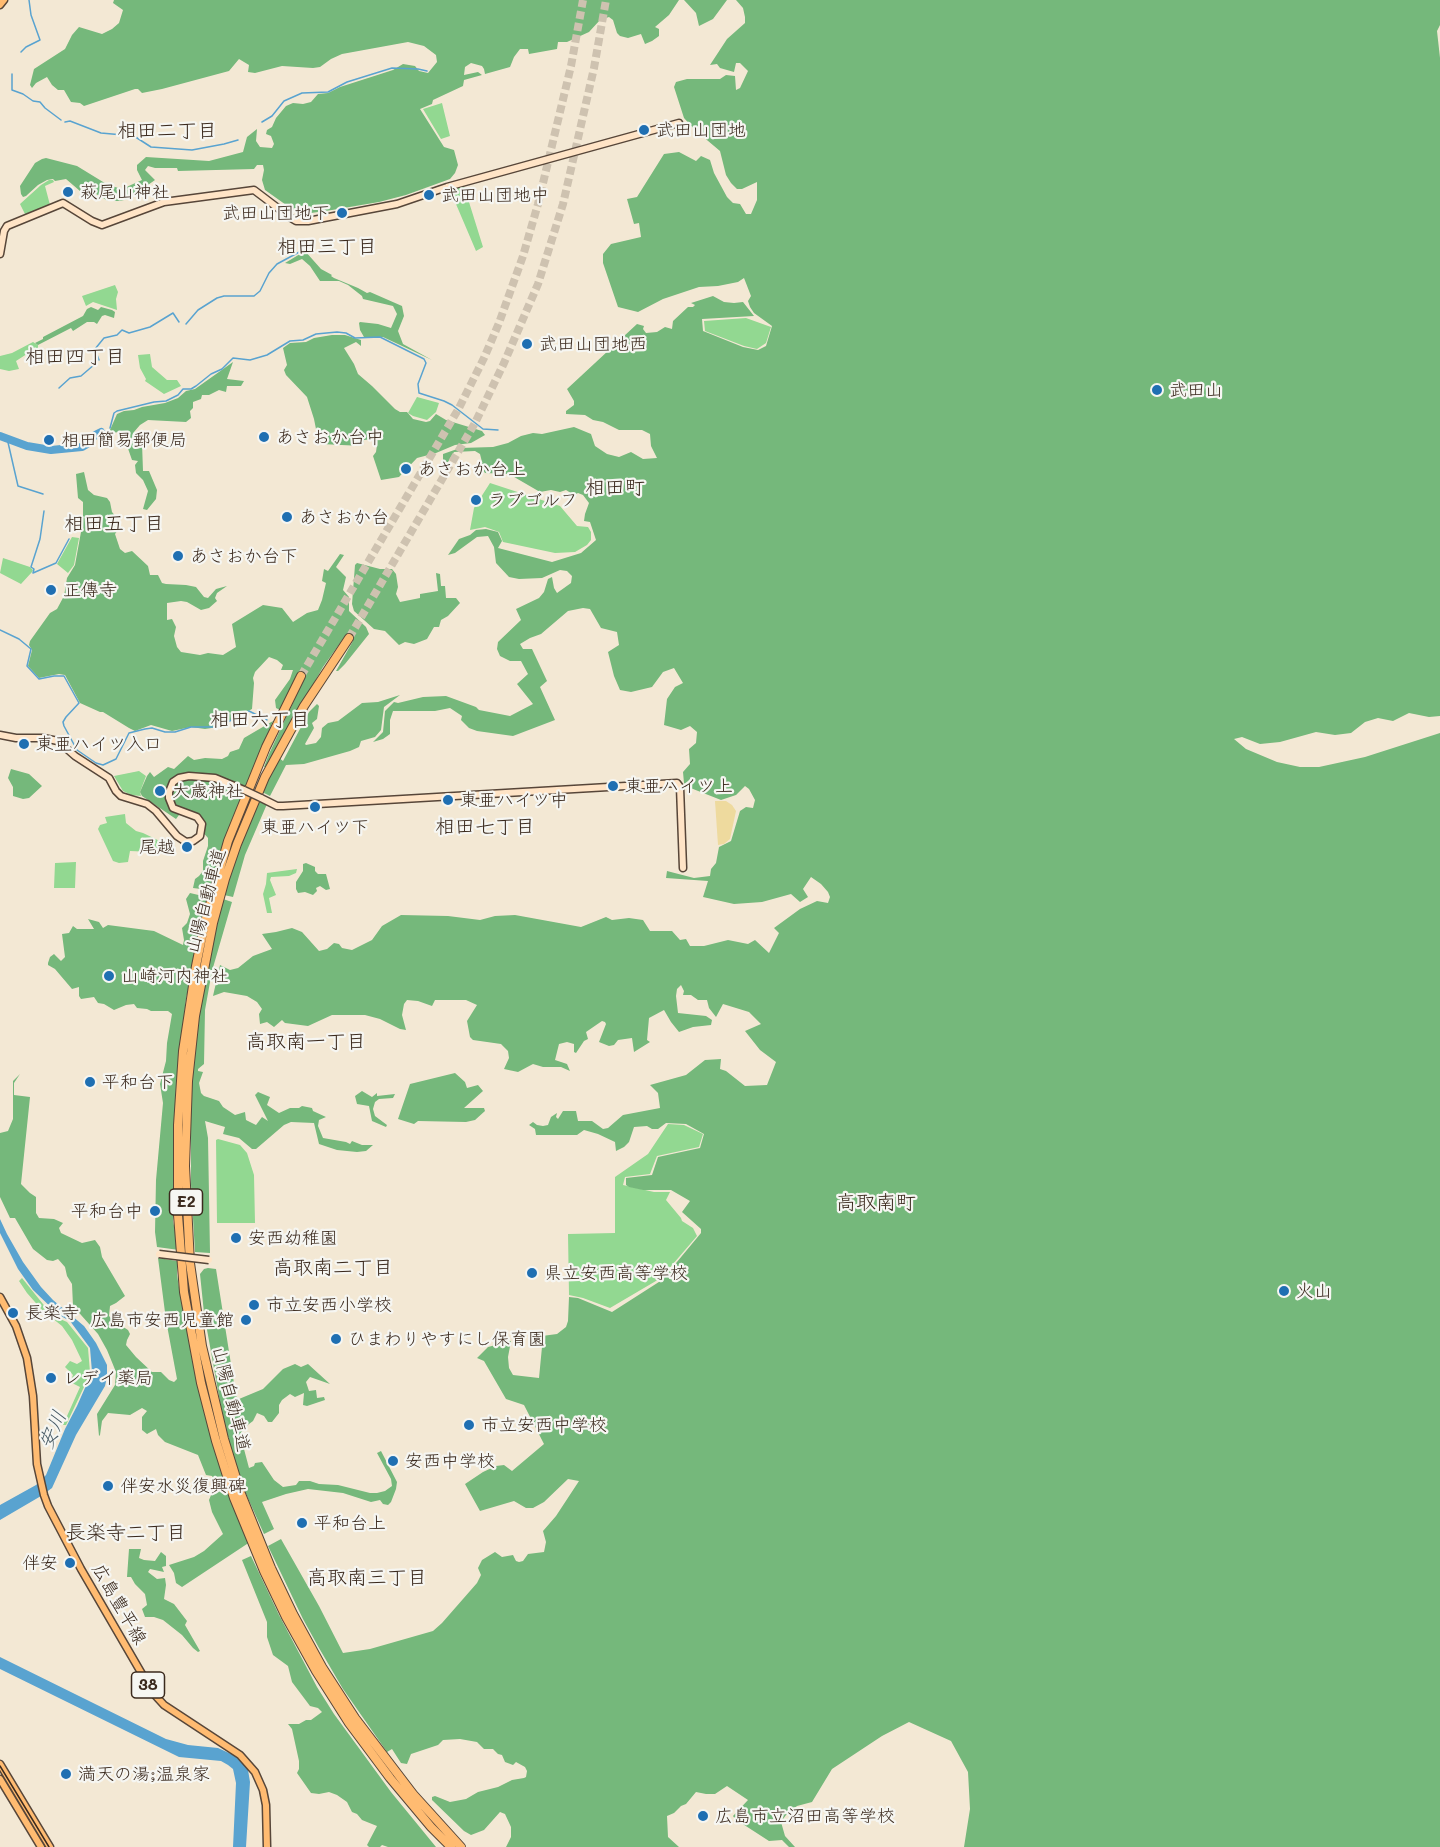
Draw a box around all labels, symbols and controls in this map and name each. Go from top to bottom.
district label: 相田二丁目 [117,119,217,143]
place label: 武田山団地 [656,119,746,141]
marker: 武田山団地 [637,123,651,137]
place label: 萩尾山神社 [80,181,170,203]
place label: 武田山団地中 [441,184,549,206]
marker: 萩尾山神社 [61,185,75,199]
marker: 武田山団地中 [422,188,436,202]
place label: 武田山団地下 [222,202,330,224]
marker: 武田山団地下 [335,206,349,220]
district label: 相田三丁目 [277,235,377,259]
place label: 武田山団地西 [539,333,647,355]
marker: 武田山団地西 [520,337,534,351]
district label: 相田四丁目 [25,345,125,369]
place label: 武田山 [1169,379,1223,401]
marker: 武田山 [1150,383,1164,397]
place label: あさおか台中 [276,426,384,448]
place label: 相田簡易郵便局 [61,429,187,451]
marker: あさおか台中 [257,430,271,444]
marker: 相田簡易郵便局 [42,433,56,447]
place label: あさおか台上 [418,458,526,480]
marker: あさおか台上 [399,462,413,476]
district label: 相田町 [585,476,645,500]
place label: ラブゴルフ [488,489,578,511]
marker: ラブゴルフ [469,493,483,507]
place label: あさおか台 [299,506,389,528]
marker: あさおか台 [280,510,294,524]
district label: 相田五丁目 [64,512,164,536]
place label: あさおか台下 [190,545,298,567]
marker: あさおか台下 [171,549,185,563]
place label: 正傳寺 [63,579,117,601]
marker: 正傳寺 [44,583,58,597]
district label: 相田六丁目 [210,708,310,732]
place label: 東亜ハイツ入口 [36,733,162,755]
marker: 東亜ハイツ入口 [17,737,31,751]
place label: 東亜ハイツ上 [625,775,733,797]
marker: 東亜ハイツ上 [606,779,620,793]
place label: 大歳神社 [172,780,244,802]
marker: 大歳神社 [153,784,167,798]
place label: 東亜ハイツ中 [460,789,568,811]
marker: 東亜ハイツ中 [441,793,455,807]
marker: 東亜ハイツ下 [308,800,322,814]
district label: 相田七丁目 [435,815,535,839]
place label: 東亜ハイツ下 [261,816,369,838]
place label: 尾越 [139,836,175,858]
marker: 尾越 [180,840,194,854]
street label: 山陽自動車道 [182,846,230,956]
place label: 山崎河内神社 [121,965,229,987]
marker: 山崎河内神社 [102,969,116,983]
district label: 高取南一丁目 [246,1030,366,1054]
place label: 平和台下 [102,1071,174,1093]
marker: 平和台下 [83,1075,97,1089]
road number: E2 [170,1189,202,1215]
district label: 高取南町 [836,1191,916,1215]
place label: 平和台中 [71,1200,143,1222]
marker: 平和台中 [148,1204,162,1218]
place label: 安西幼稚園 [248,1227,338,1249]
marker: 安西幼稚園 [229,1231,243,1245]
district label: 高取南二丁目 [273,1256,393,1280]
place label: 県立安西高等学校 [544,1262,688,1284]
marker: 県立安西高等学校 [525,1266,539,1280]
place label: 火山 [1296,1280,1332,1302]
marker: 火山 [1277,1284,1291,1298]
place label: 市立安西小学校 [266,1294,392,1316]
marker: 市立安西小学校 [247,1298,261,1312]
place label: 長楽寺 [25,1302,79,1324]
marker: 長楽寺 [6,1306,20,1320]
place label: 広島市安西児童館 [90,1309,234,1331]
marker: 広島市安西児童館 [239,1313,253,1327]
place label: ひまわりやすにし保育園 [348,1328,546,1350]
marker: ひまわりやすにし保育園 [329,1332,343,1346]
street label: 山陽自動車道 [207,1344,255,1454]
place label: レデイ薬局 [63,1367,153,1389]
marker: レデイ薬局 [44,1371,58,1385]
water label: 安川 [34,1407,72,1453]
place label: 市立安西中学校 [481,1414,607,1436]
marker: 市立安西中学校 [462,1418,476,1432]
place label: 安西中学校 [405,1450,495,1472]
marker: 安西中学校 [386,1454,400,1468]
place label: 伴安水災復興碑 [120,1475,246,1497]
marker: 伴安水災復興碑 [101,1479,115,1493]
place label: 平和台上 [314,1512,386,1534]
marker: 平和台上 [295,1516,309,1530]
district label: 長楽寺二丁目 [66,1521,186,1545]
place label: 伴安 [22,1552,58,1574]
marker: 伴安 [63,1556,77,1570]
street label: 広島豊平線 [87,1560,151,1648]
district label: 高取南三丁目 [307,1566,427,1590]
road number: 38 [132,1672,164,1698]
place label: 満天の湯;温泉家 [78,1763,210,1785]
marker: 満天の湯;温泉家 [59,1767,73,1781]
place label: 広島市立沼田高等学校 [715,1805,895,1827]
marker: 広島市立沼田高等学校 [696,1809,710,1823]

